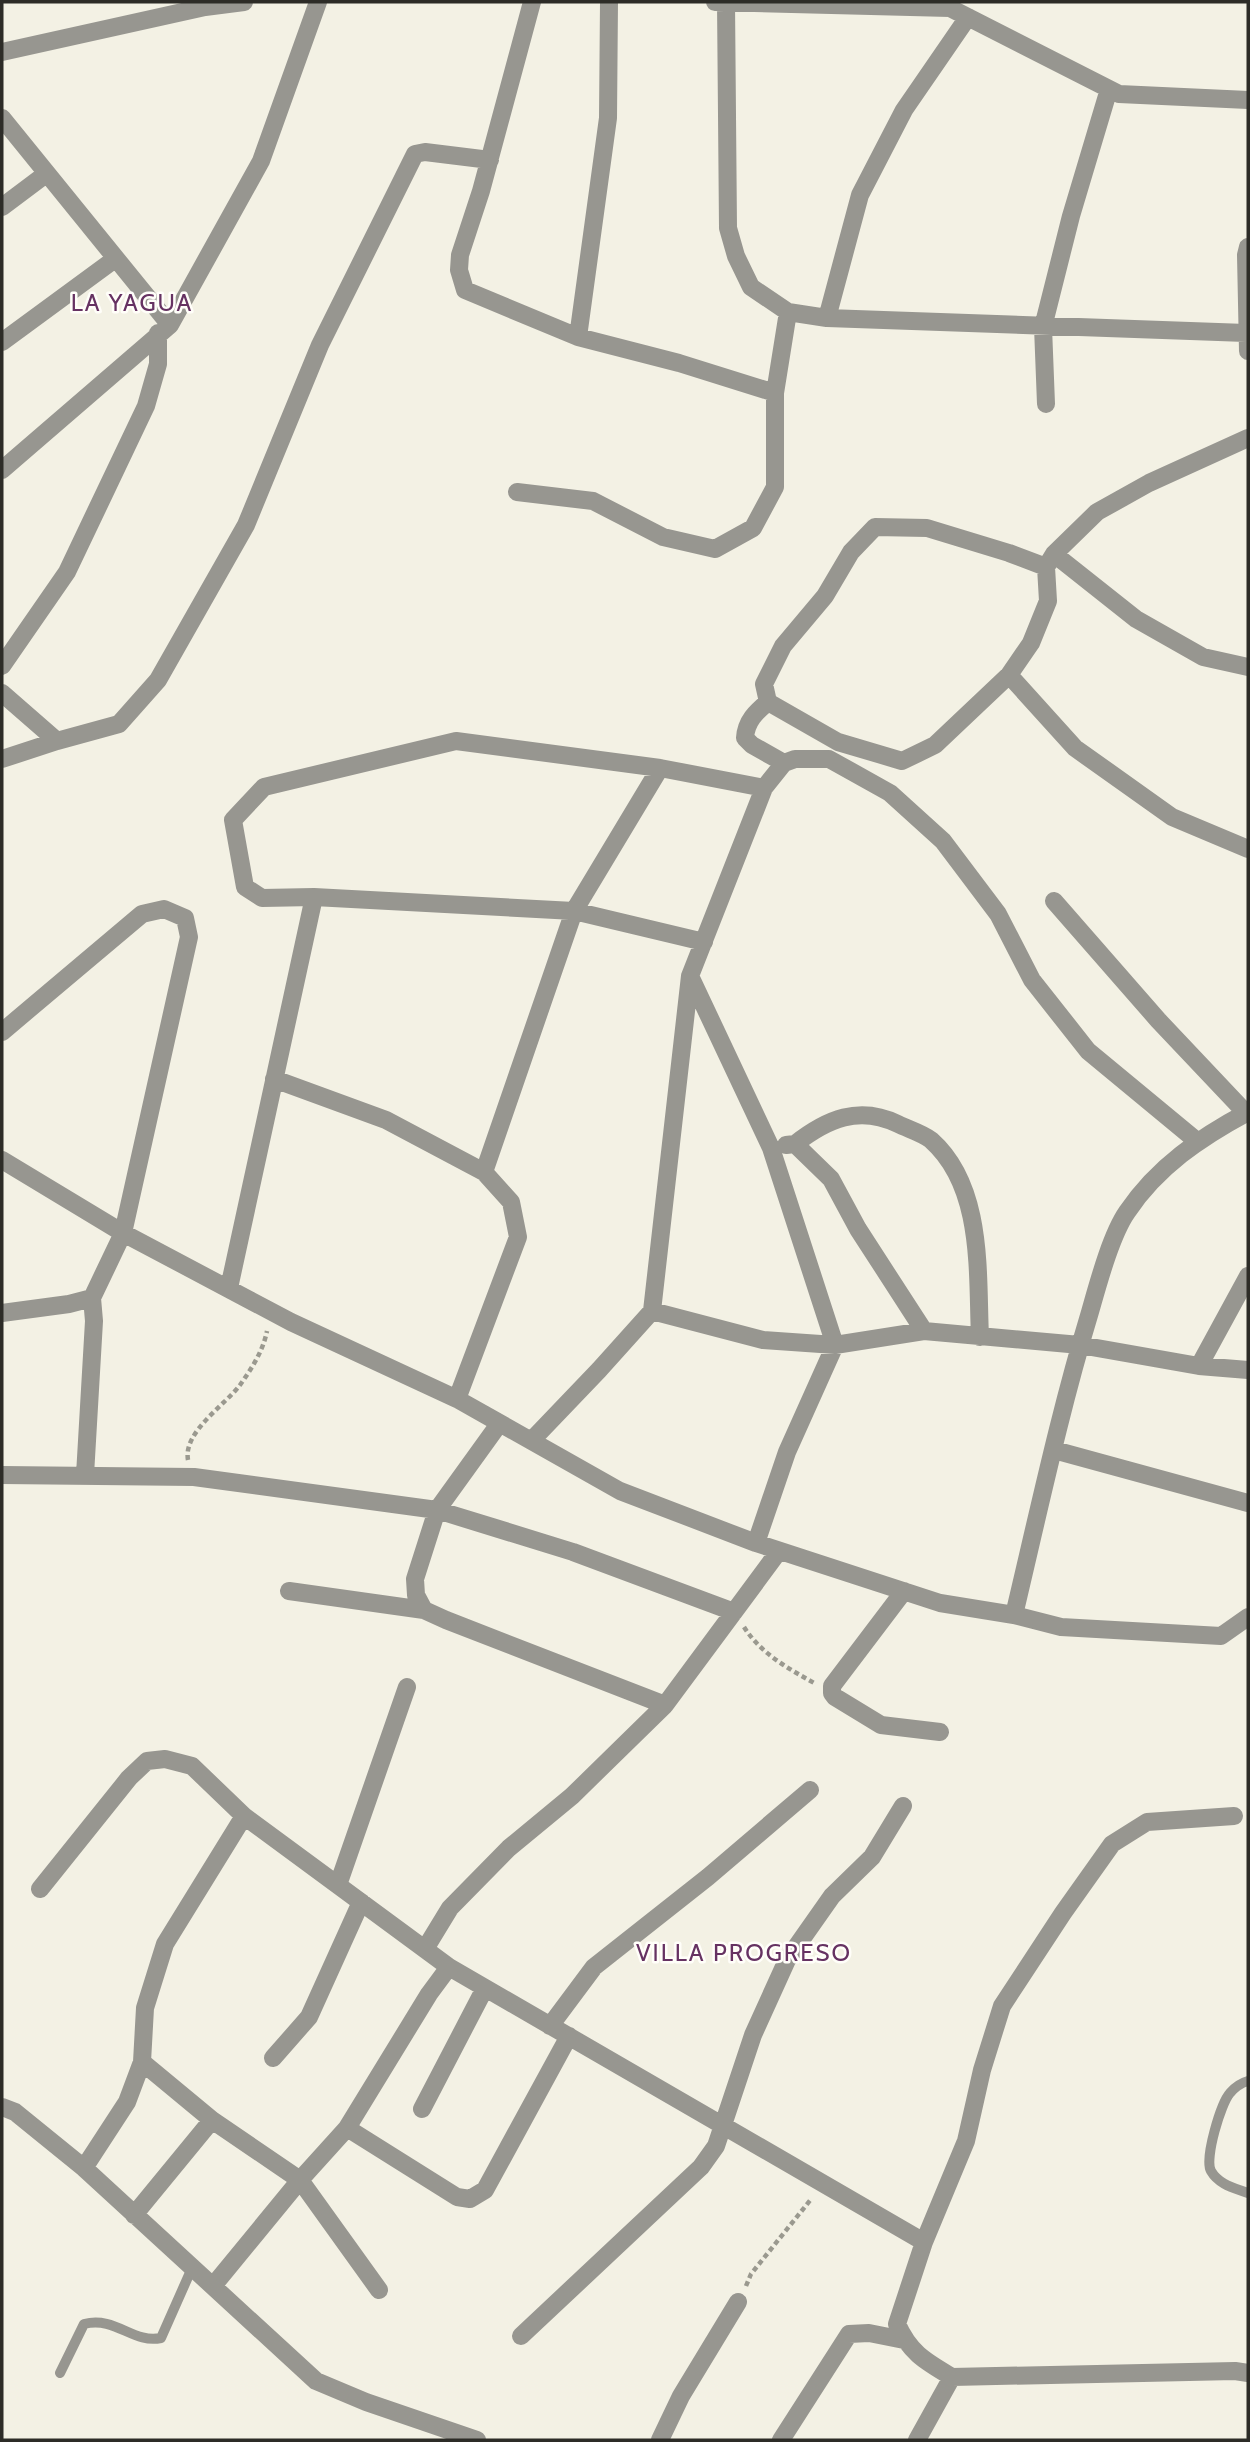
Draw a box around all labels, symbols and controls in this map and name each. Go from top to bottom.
district label: LA YAGUA [71,288,193,317]
district label: VILLA PROGRESO [636,1938,852,1967]

